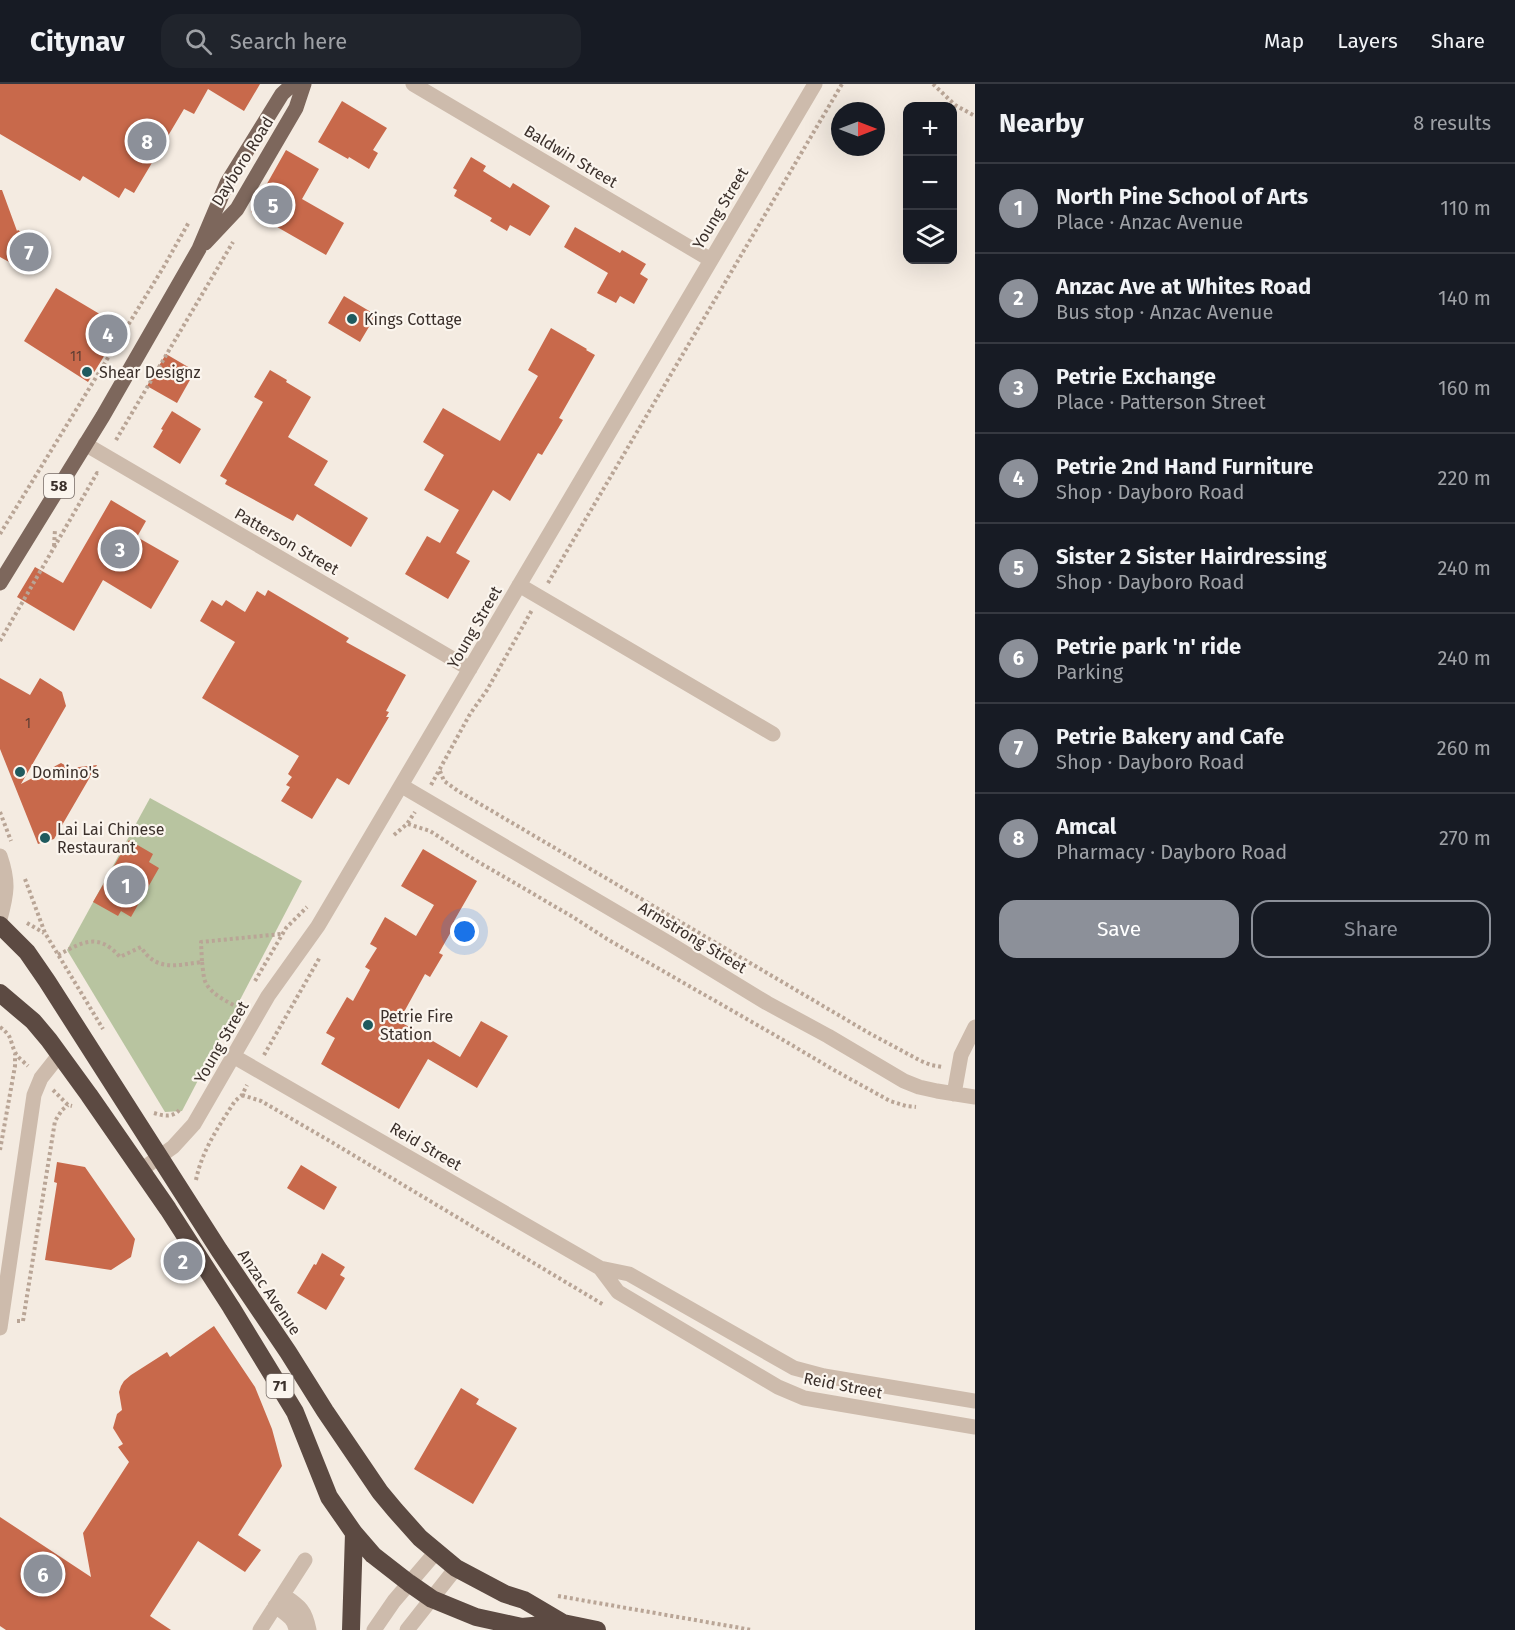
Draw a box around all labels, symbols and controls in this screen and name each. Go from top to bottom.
search box [161,14,581,68]
text: Citynav [30,25,125,58]
icon: search [182,25,215,58]
text: Search here [230,28,347,55]
text: Map [1264,28,1304,54]
text: Layers [1337,28,1398,54]
text: Share [1431,28,1485,54]
north arrow [831,102,885,156]
map controls [903,102,957,264]
button: + [903,102,957,156]
text: Nearby [999,108,1084,139]
text: 8 results [1413,111,1491,135]
street label: Dayboro Road [207,113,277,209]
pin: 8 [128,118,166,164]
street label: Baldwin Street [521,121,621,192]
button: − [903,156,957,210]
street label: Young Street [689,164,752,253]
pin: 5 [254,182,292,228]
text: North Pine School of Arts [1056,183,1308,210]
text: 1 [1014,196,1023,220]
text: 110 m [1440,196,1491,220]
button: layers [903,210,957,264]
text: Place · Anzac Avenue [1056,210,1243,234]
pin: 7 [9,230,48,274]
text: Anzac Ave at Whites Road [1056,273,1311,300]
text: 2 [1013,286,1024,310]
text: 140 m [1438,286,1491,310]
text: Bus stop · Anzac Avenue [1056,300,1273,324]
place label: Kings Cottage [364,310,462,329]
pin: 4 [88,312,128,356]
marker: Kings Cottage [345,312,359,326]
house number: 11 [70,348,82,365]
place label: Shear Designz [99,363,200,382]
text: Petrie Exchange [1056,363,1216,390]
marker: Shear Designz [80,365,94,379]
text: 3 [1013,376,1024,400]
text: 160 m [1438,376,1491,400]
text: Place · Patterson Street [1056,390,1266,414]
text: Petrie 2nd Hand Furniture [1056,453,1313,480]
text: 4 [1013,466,1024,490]
text: 220 m [1438,466,1491,490]
road number: 58 [44,474,74,498]
text: Shop · Dayboro Road [1056,480,1244,504]
street label: Patterson Street [231,504,342,579]
pin: 3 [100,526,140,572]
text: Sister 2 Sister Hairdressing [1056,543,1327,570]
text: 5 [1013,556,1024,580]
text: 240 m [1437,556,1491,580]
text: Shop · Dayboro Road [1056,570,1244,594]
street label: Young Street [443,583,506,672]
text: Petrie park 'n' ride [1056,633,1241,660]
text: 6 [1013,646,1024,670]
text: 240 m [1437,646,1491,670]
text: Parking [1056,660,1123,684]
house number: 1 [25,715,31,732]
text: Petrie Bakery and Cafe [1056,723,1284,750]
text: 7 [1014,736,1023,760]
text: 260 m [1437,736,1491,760]
text: Shop · Dayboro Road [1056,750,1244,774]
place label: Domino's [32,763,99,782]
marker: Domino's [13,765,27,779]
text: Amcal [1056,813,1116,840]
place label: Lai Lai Chinese Restaurant [57,820,165,857]
text: 8 [1013,826,1024,850]
text: 270 m [1439,826,1491,850]
marker: Lai Lai Chinese Restaurant [38,831,52,845]
text: Pharmacy · Dayboro Road [1056,840,1287,864]
pin: 1 [106,862,146,908]
street label: Armstrong Street [635,898,750,977]
button: Save [999,900,1239,958]
button: Share [1251,900,1491,958]
your location [450,917,479,946]
street label: Young Street [190,998,253,1087]
place label: Petrie Fire Station [380,1007,453,1044]
marker: Petrie Fire Station [361,1018,375,1032]
street label: Reid Street [386,1118,465,1175]
pin: 2 [164,1238,202,1284]
street label: Anzac Avenue [234,1246,305,1339]
street label: Reid Street [802,1369,884,1402]
road number: 71 [266,1374,294,1398]
pin: 6 [24,1552,63,1596]

